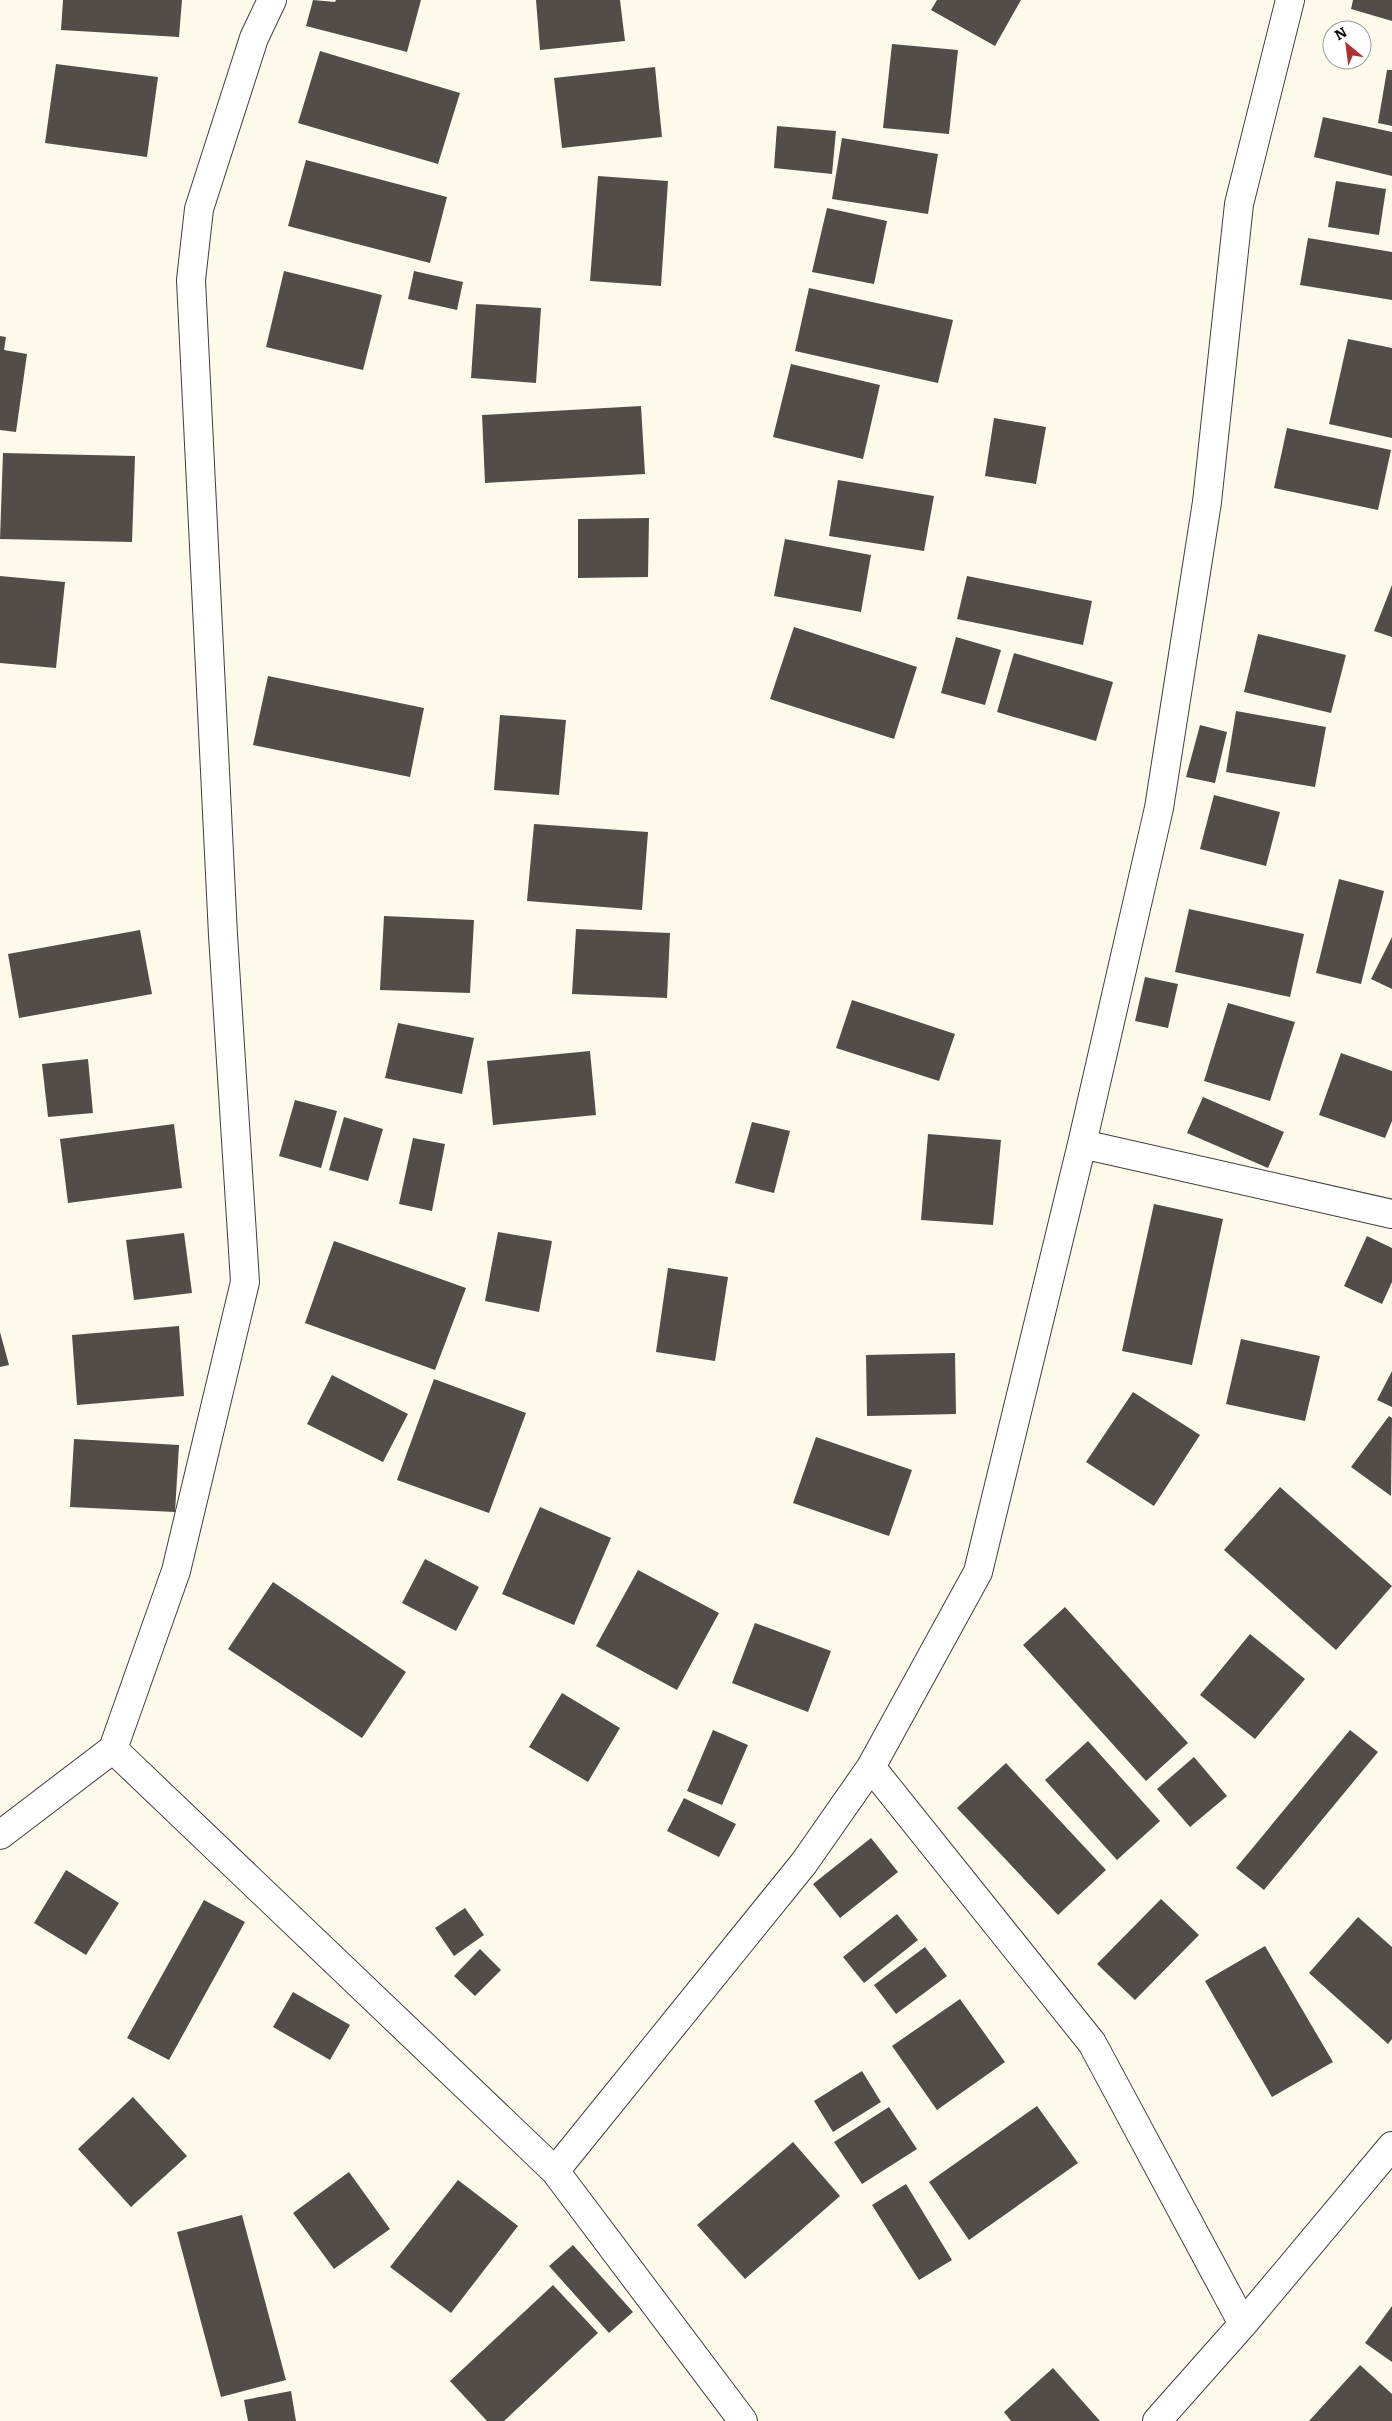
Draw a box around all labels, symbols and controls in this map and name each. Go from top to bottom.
north arrow [1322,20,1372,70]
text: N [1330,21,1350,44]

